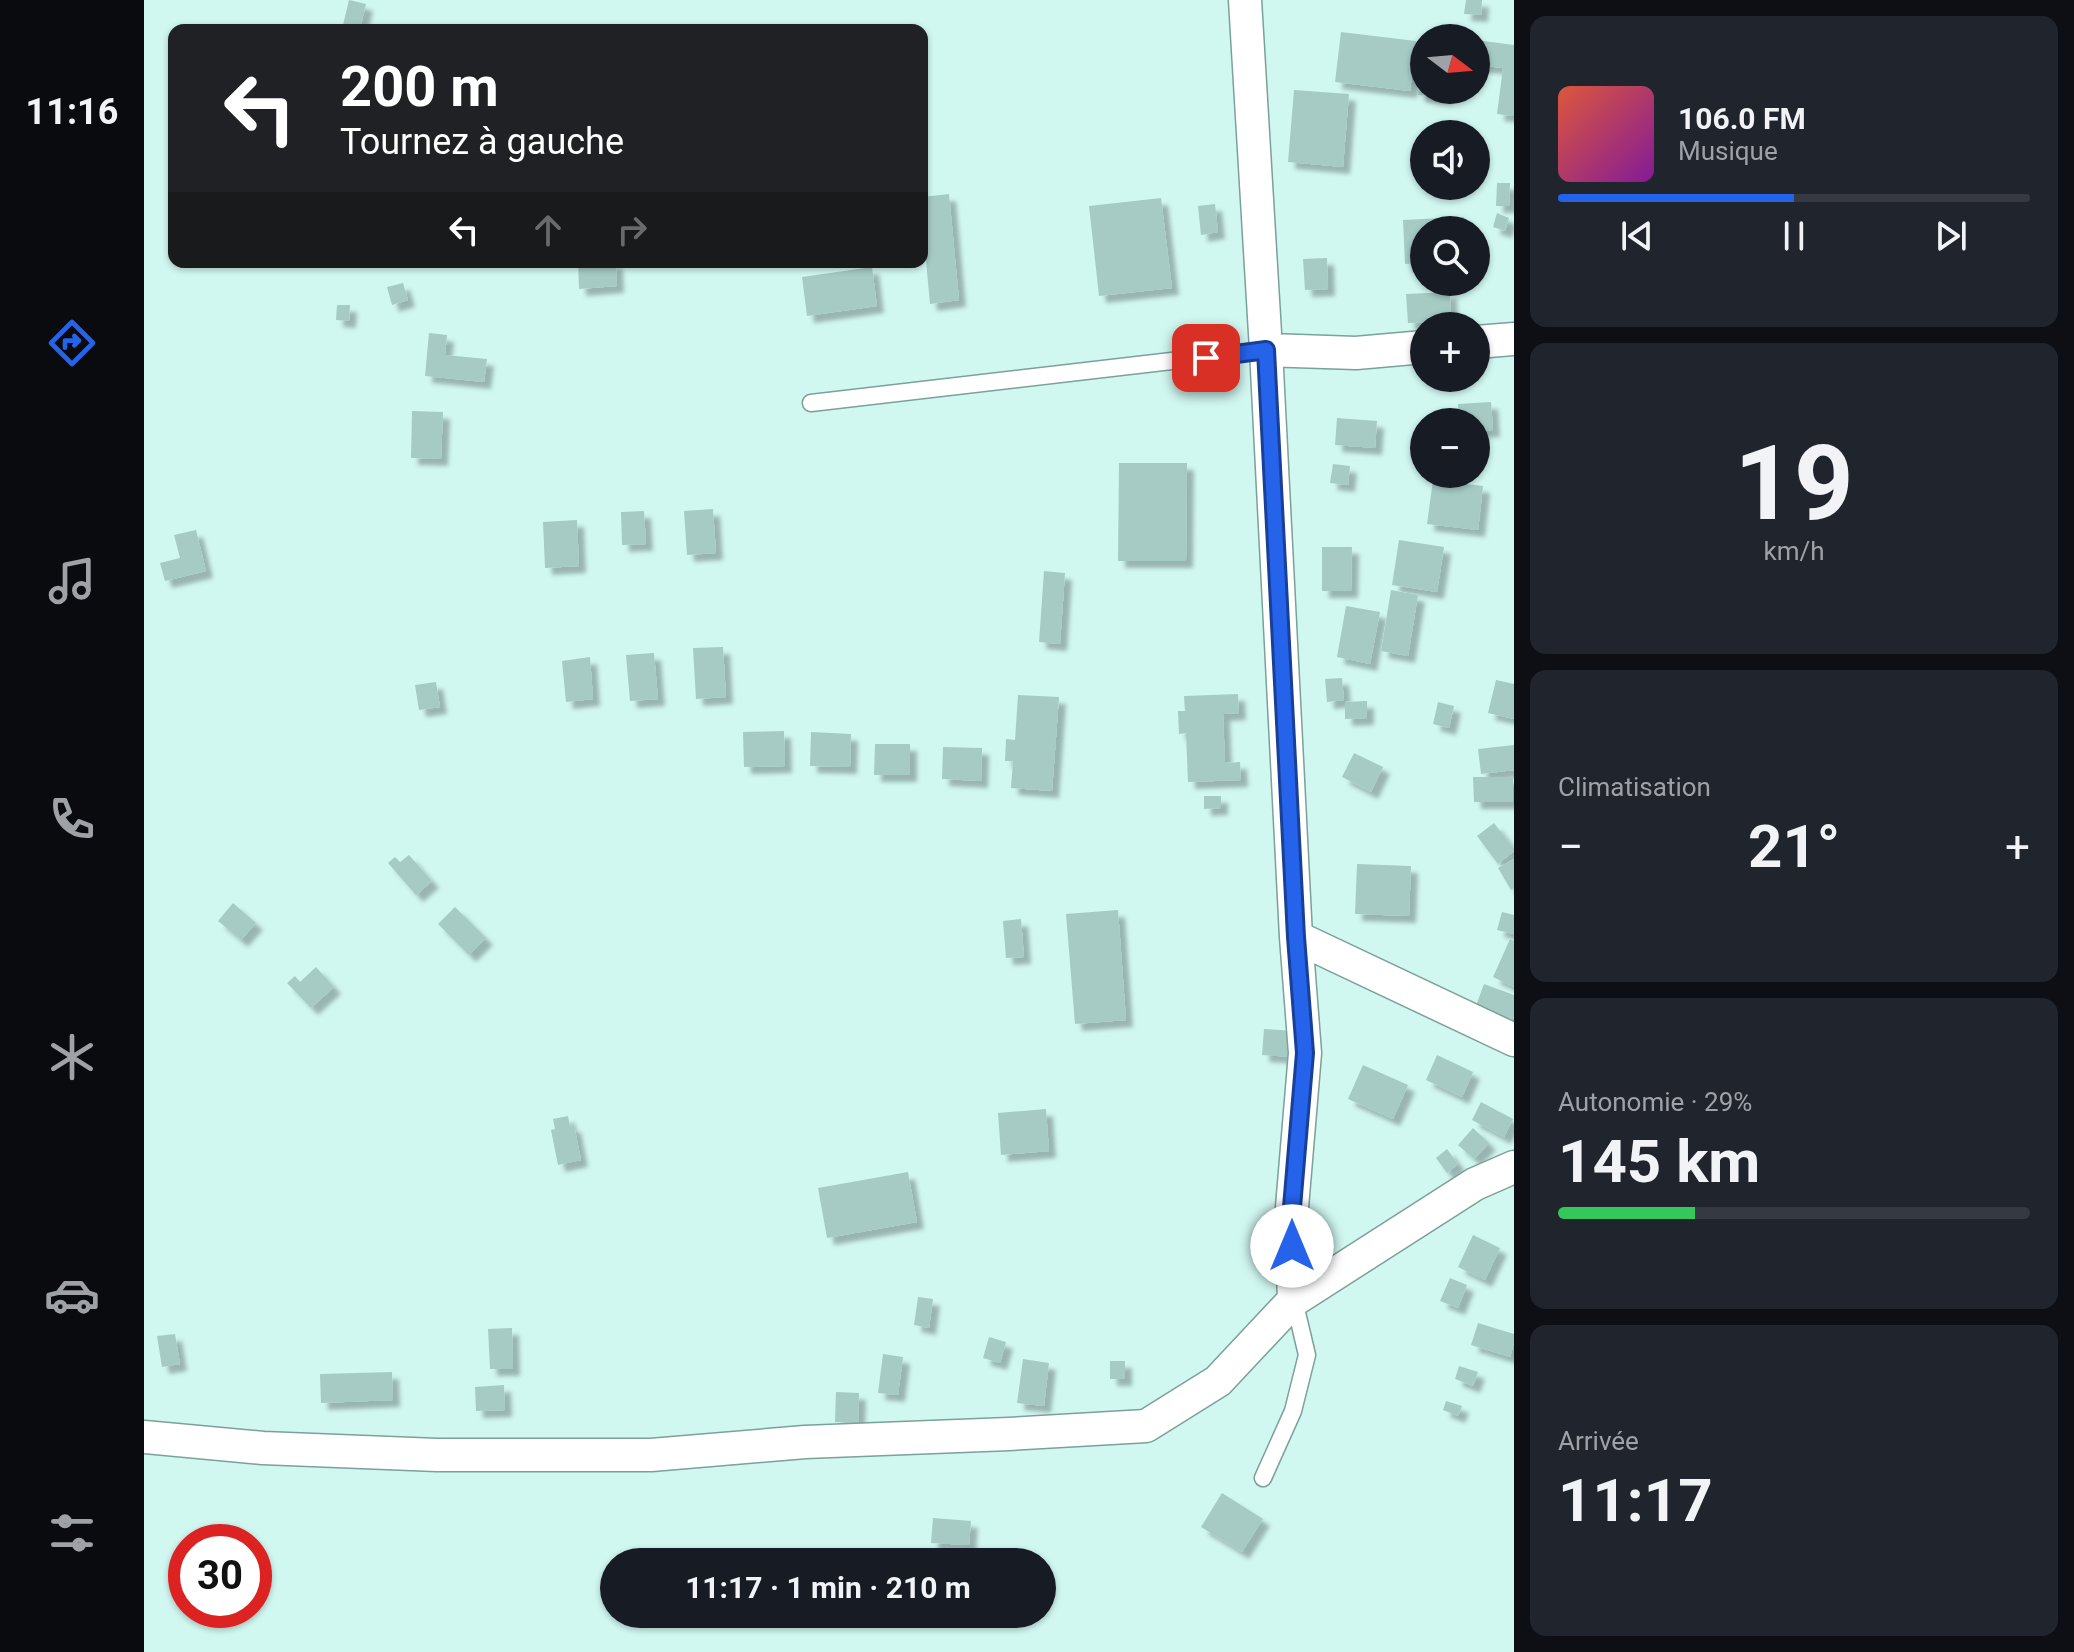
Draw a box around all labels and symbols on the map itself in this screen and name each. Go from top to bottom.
north arrow [1410,24,1490,104]
pin [1172,324,1240,392]
position arrow [1250,1204,1334,1288]
speed limit sign: 30 [168,1524,272,1628]

